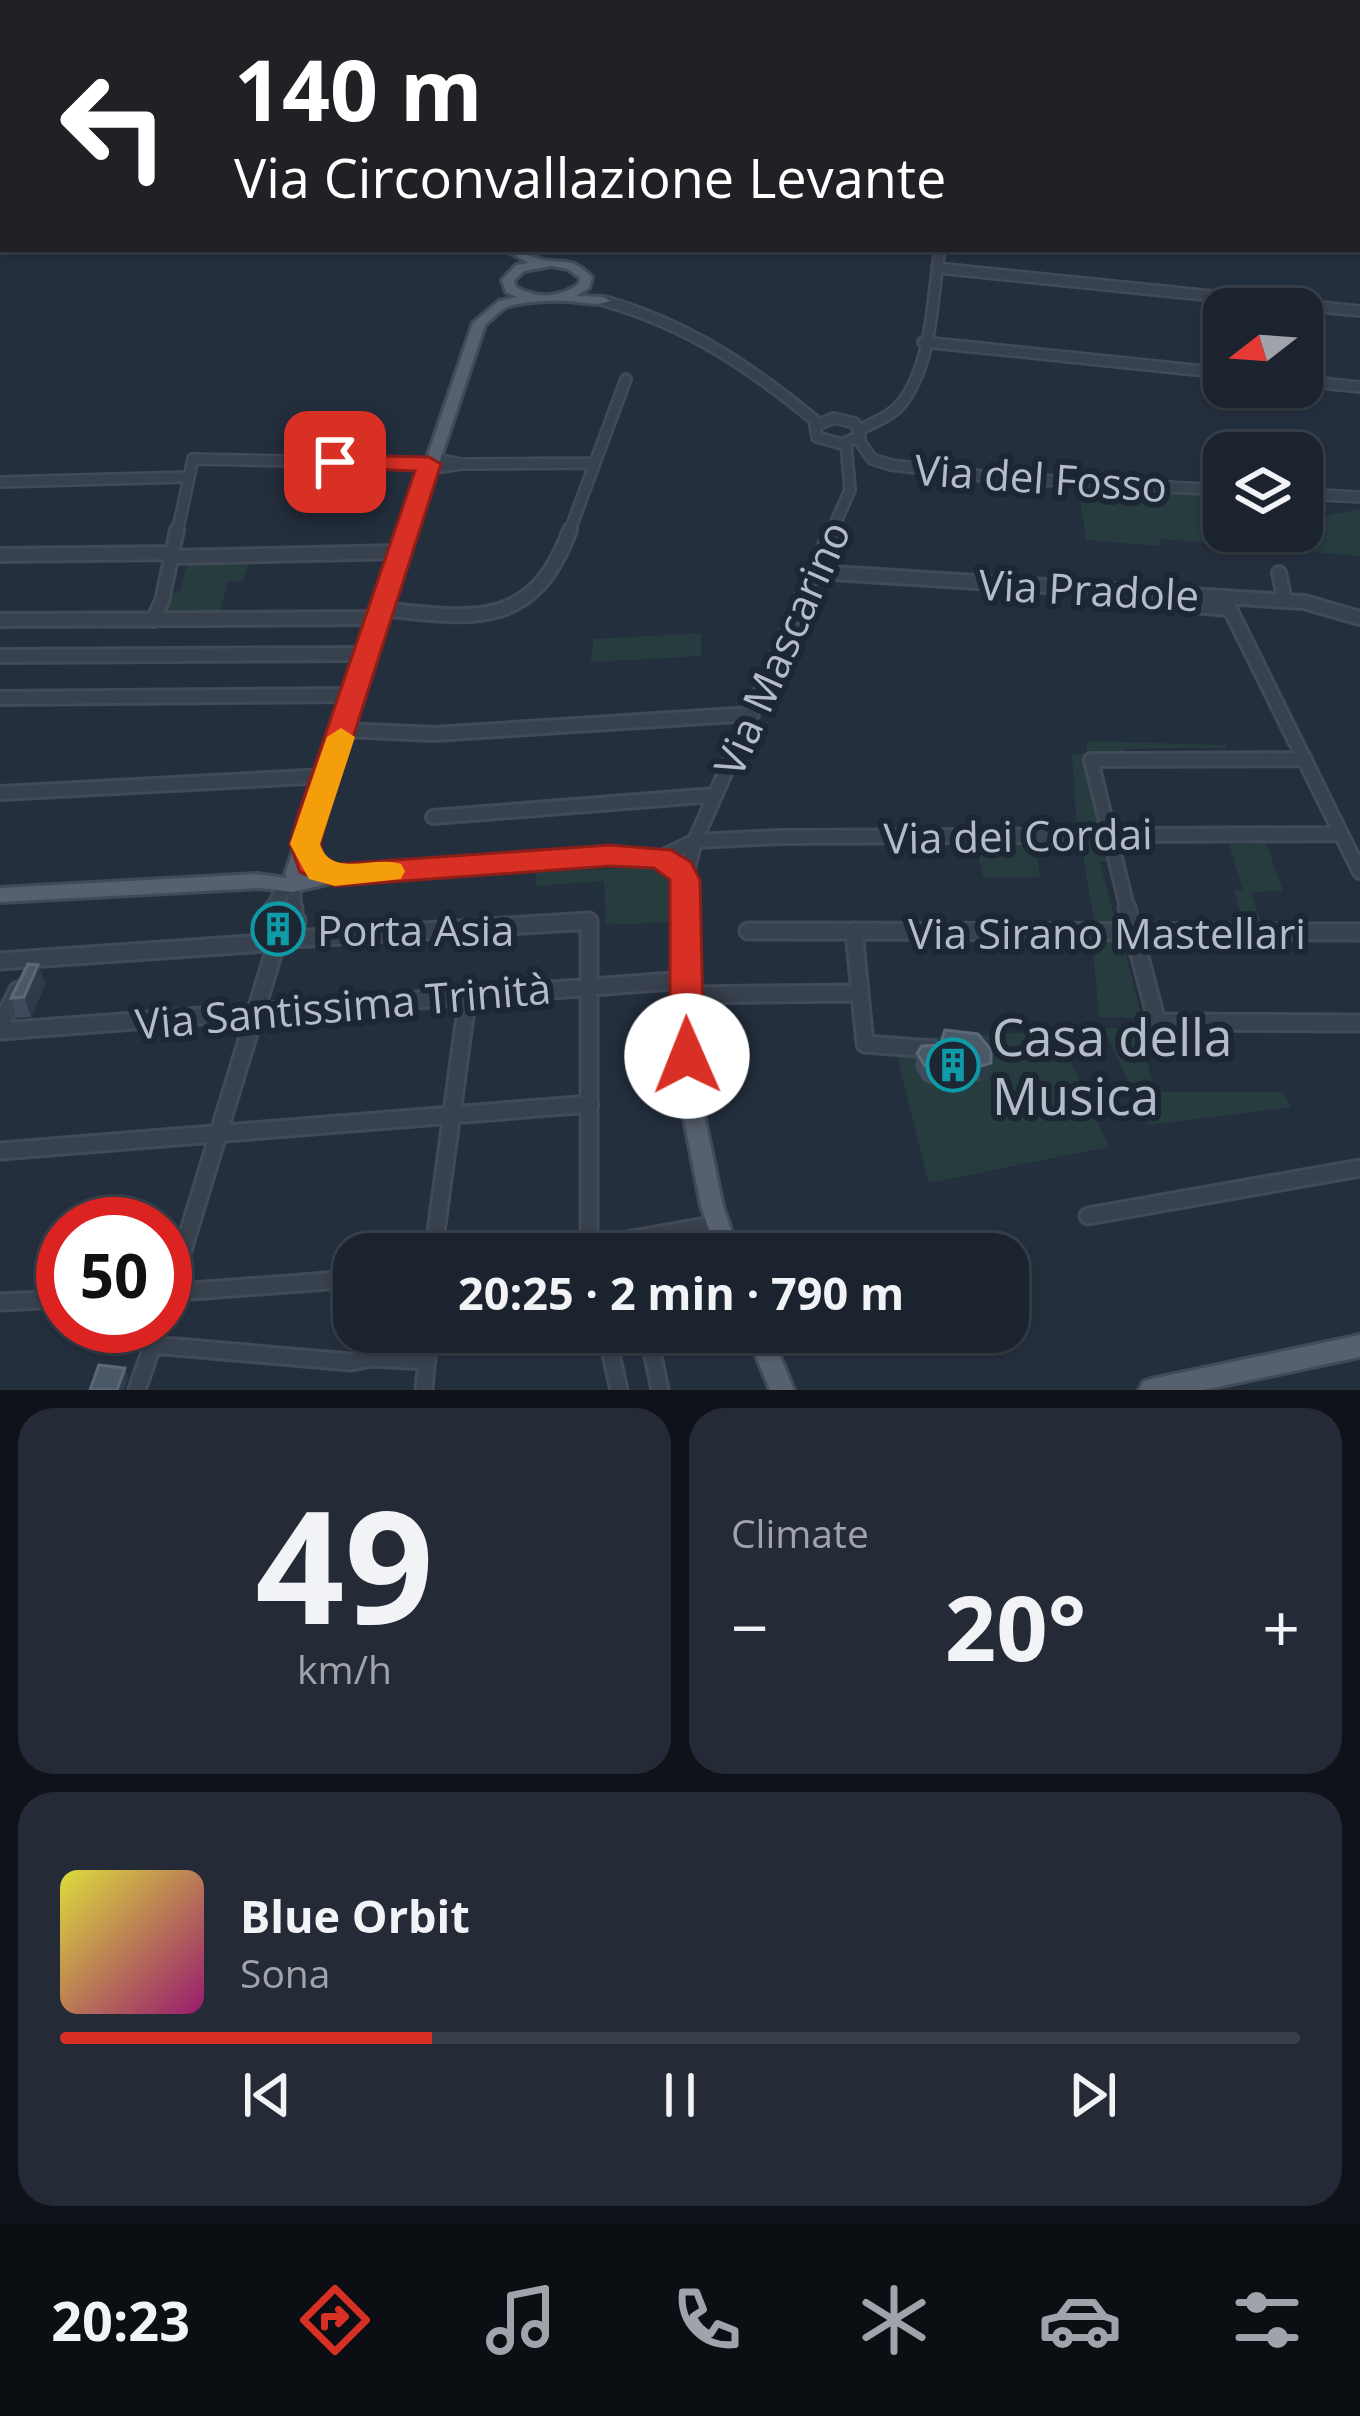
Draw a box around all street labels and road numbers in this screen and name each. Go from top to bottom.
street label: Via del Fosso [913,440,1169,514]
street label: Via Mascarino [699,512,863,784]
street label: Via Pradole [977,555,1201,623]
street label: Via dei Cordai [883,804,1153,866]
street label: Via Sirano Mastellari [908,904,1306,961]
street label: Via Santissima Trinità [133,958,553,1052]

